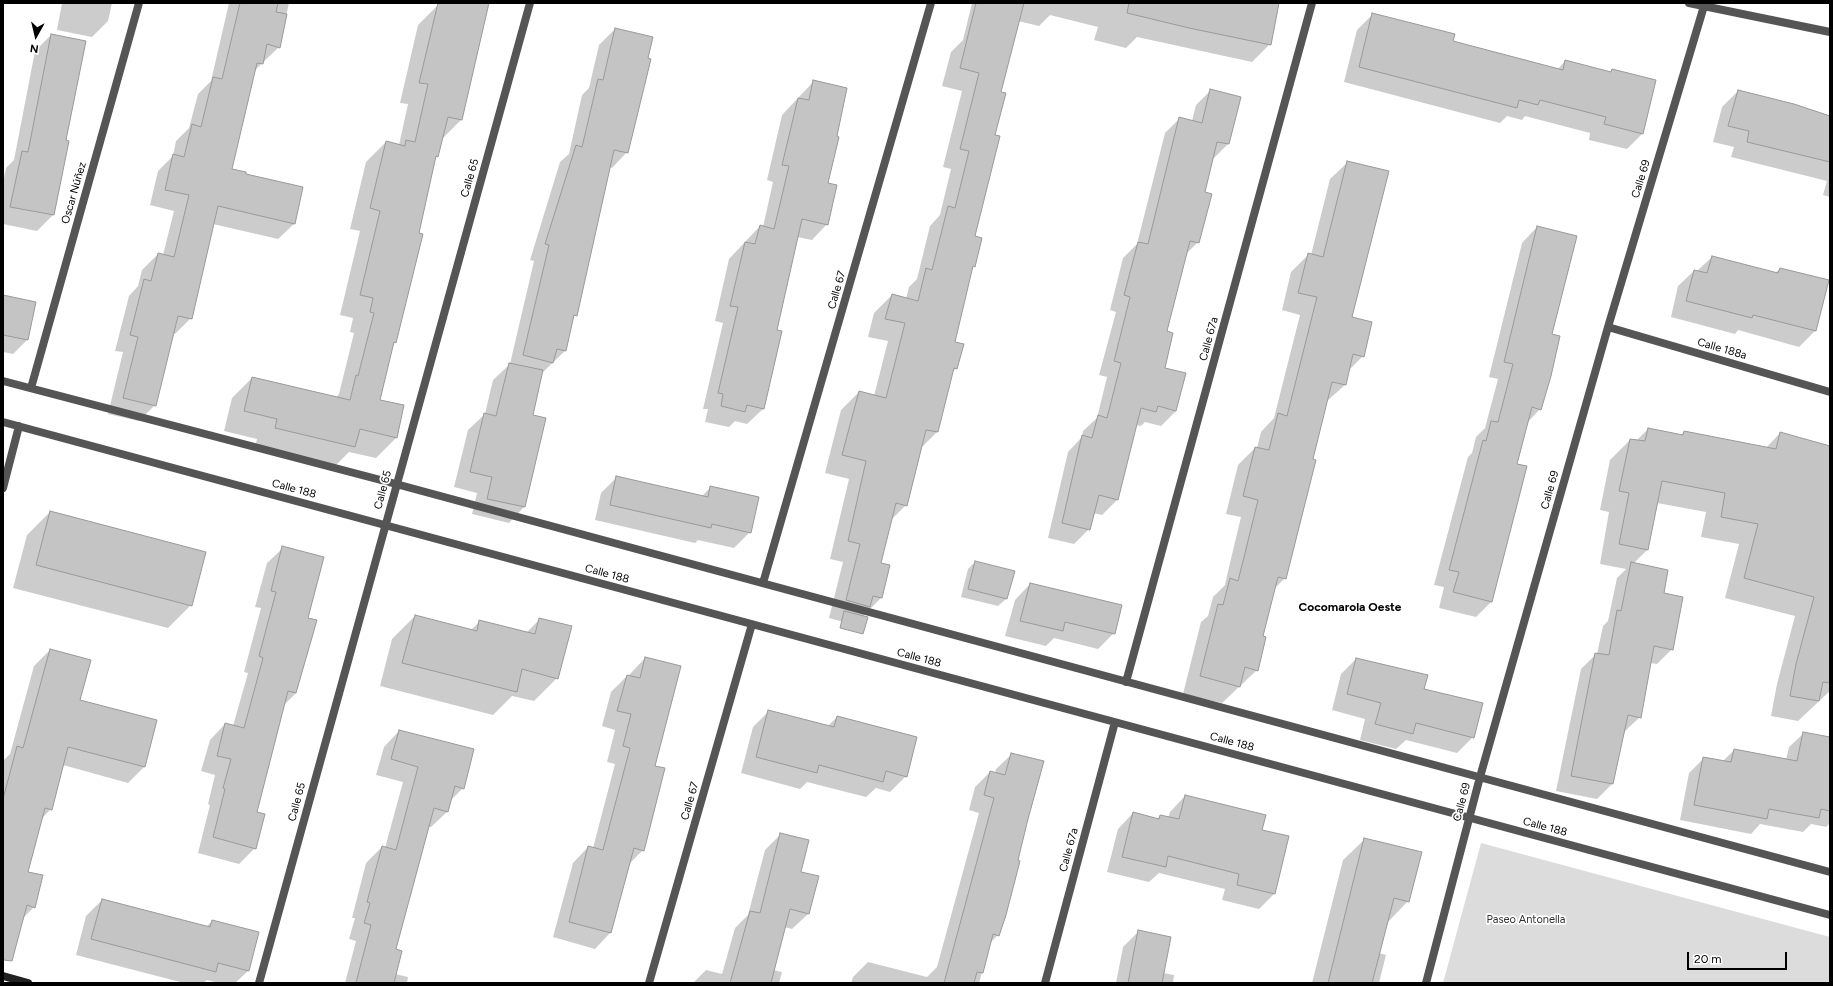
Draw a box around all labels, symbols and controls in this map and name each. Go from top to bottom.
north arrow [16,16,56,56]
text: N [29,41,39,55]
street label: Calle 65 [458,157,482,199]
street label: Calle 69 [1629,158,1653,200]
street label: Oscar Núñez [59,160,89,226]
street label: Calle 67 [825,269,849,311]
street label: Calle 67a [1197,316,1221,362]
street label: Calle 188a [1696,336,1748,362]
street label: Calle 65 [371,469,395,511]
street label: Calle 69 [1538,469,1562,511]
street label: Calle 188 [270,477,318,501]
street label: Calle 188 [583,562,631,586]
district label: Cocomarola Oeste [1299,600,1401,614]
street label: Calle 188 [895,646,943,670]
street label: Calle 188 [1208,730,1256,754]
street label: Calle 67 [678,780,702,822]
street label: Calle 65 [285,781,309,823]
street label: Calle 69 [1451,781,1473,823]
street label: Calle 188 [1521,815,1569,839]
street label: Calle 67a [1057,827,1081,873]
park label: Paseo Antonella [1487,913,1565,927]
scale bar [1689,944,1789,970]
text: 20 m [1694,952,1722,966]

